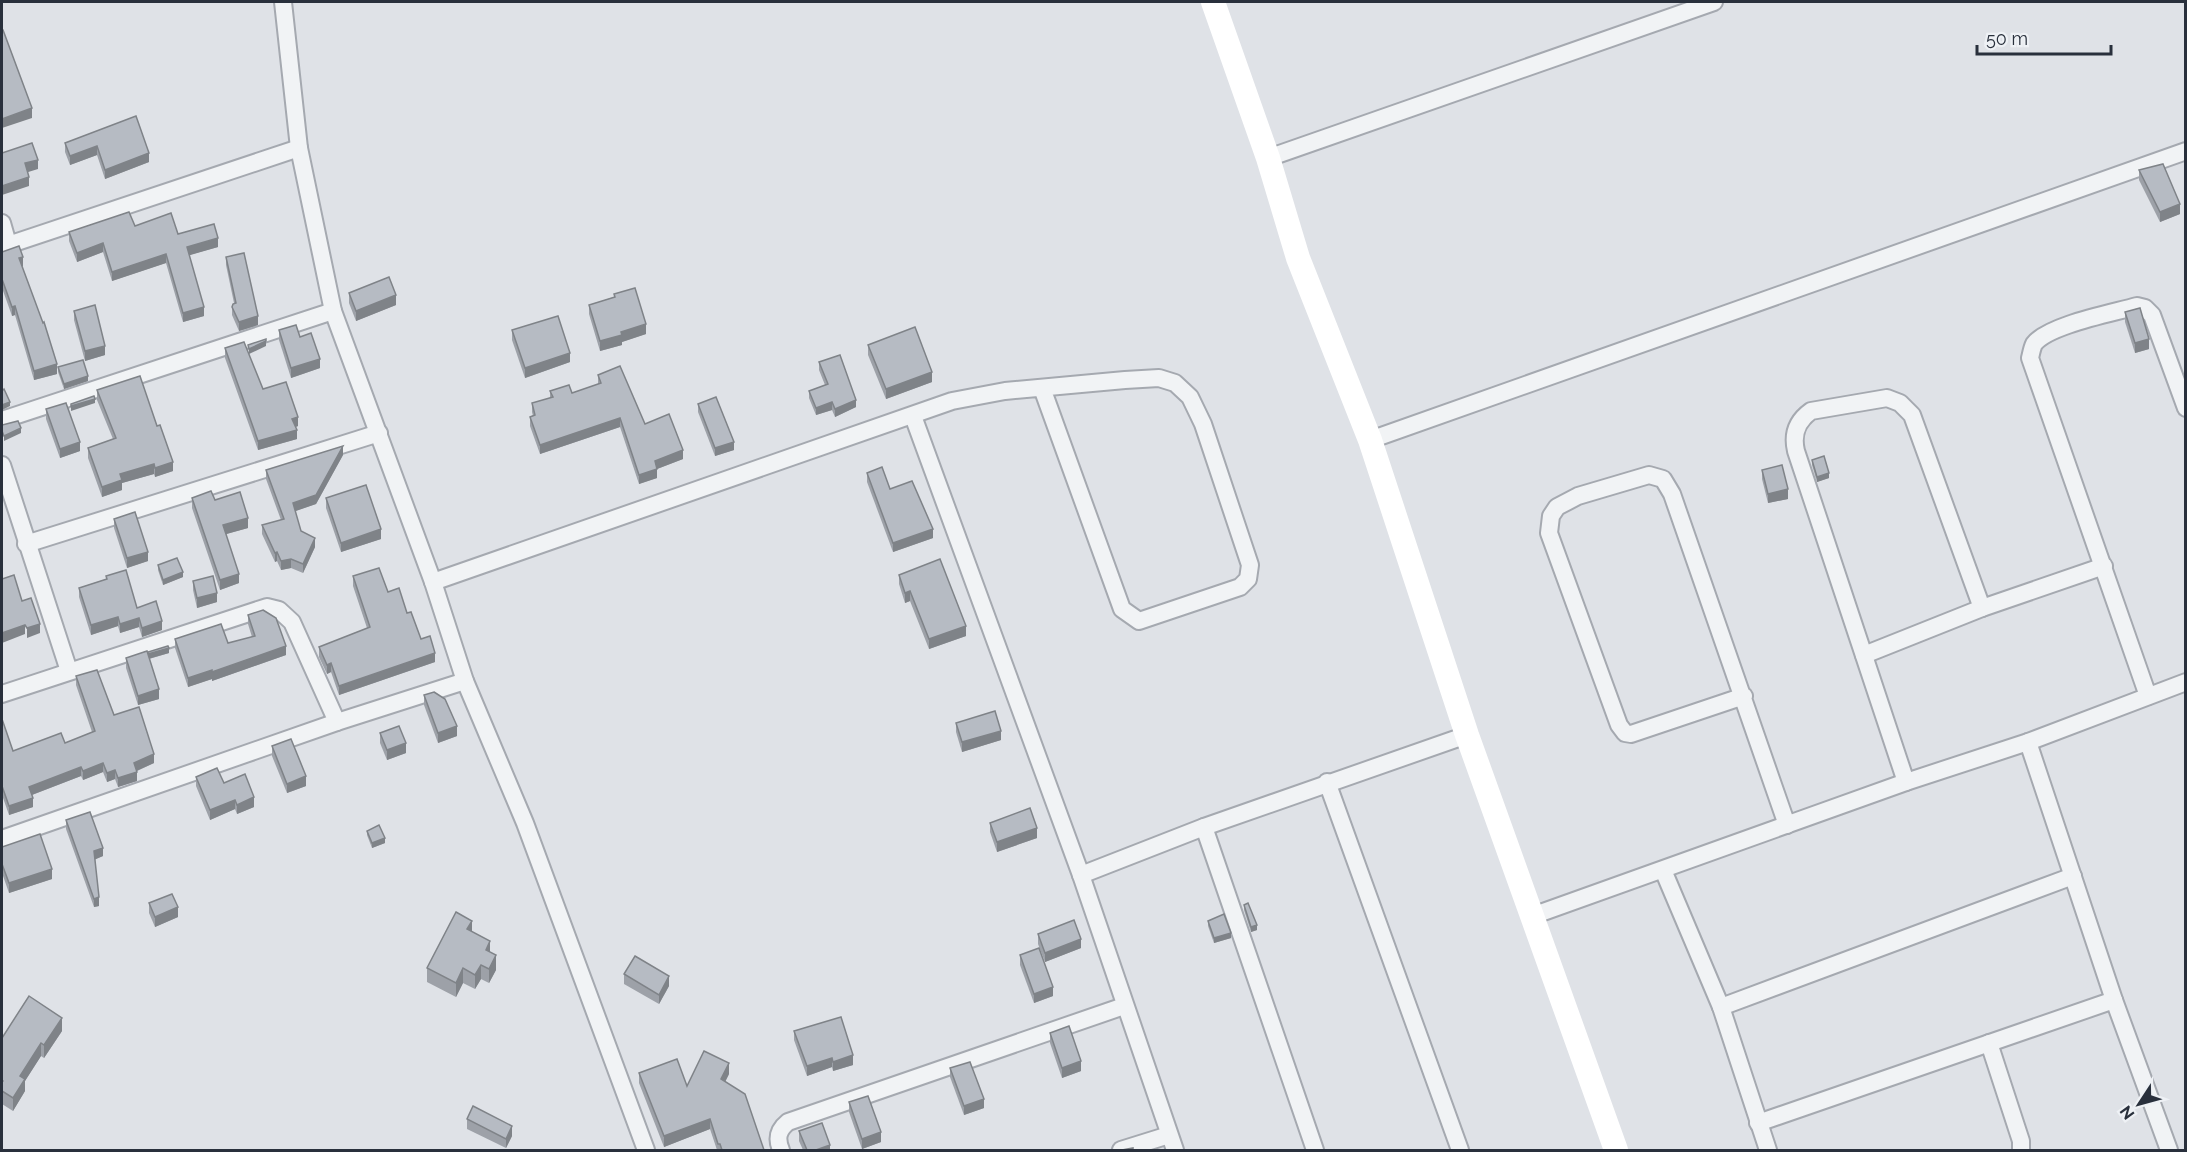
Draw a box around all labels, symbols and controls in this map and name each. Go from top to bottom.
scale bar [1977,18,2110,56]
text: 50 m [1986,28,2028,49]
north arrow [2109,1074,2169,1134]
text: N [2116,1102,2139,1123]

